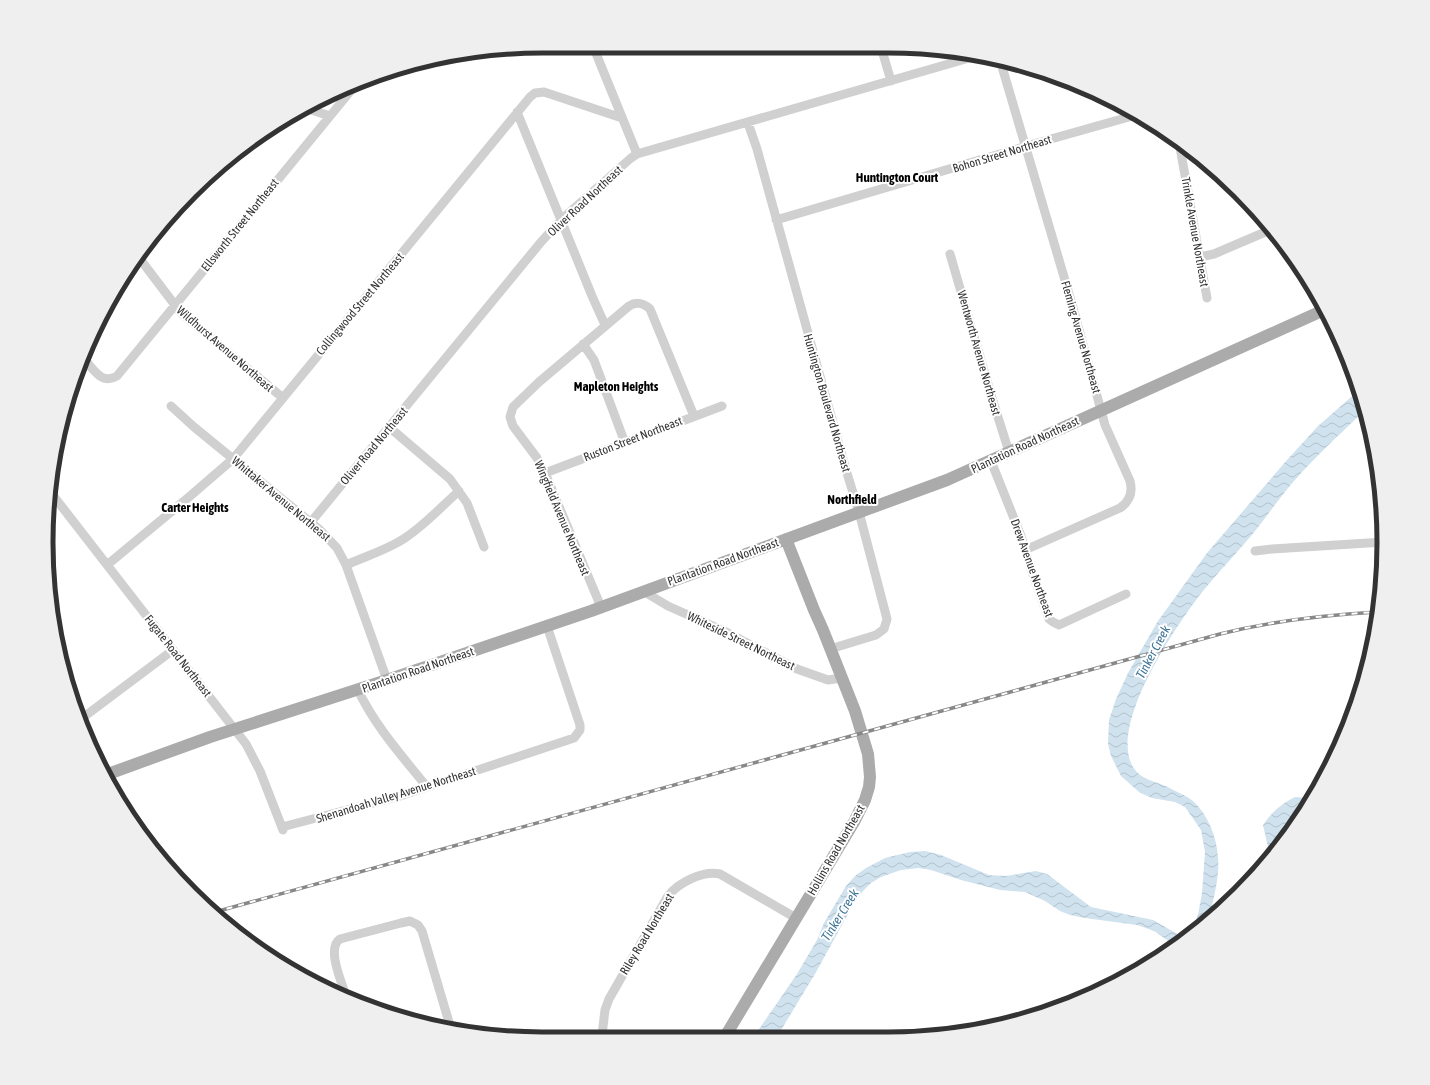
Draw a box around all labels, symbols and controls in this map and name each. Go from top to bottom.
street label: Bohon Street Northeast [951,132,1054,176]
street label: Oliver Road Northeast [545,162,626,239]
district label: Huntington Court [856,170,938,185]
street label: Ellsworth Street Northeast [198,176,282,274]
street label: Trinkle Avenue Northeast [1178,176,1212,288]
street label: Collingwood Street Northeast [313,250,407,358]
street label: Fleming Avenue Northeast [1058,279,1104,395]
street label: Wentworth Avenue Northeast [954,289,1004,417]
street label: Wildhurst Avenue Northeast [174,303,277,395]
street label: Huntington Boulevard Northeast [801,332,854,474]
district label: Mapleton Heights [574,379,659,394]
street label: Oliver Road Northeast [337,404,411,488]
street label: Ruston Street Northeast [582,414,685,464]
street label: Plantation Road Northeast [969,414,1082,476]
street label: Whittaker Avenue Northeast [229,454,334,545]
street label: Wingfield Avenue Northeast [531,458,593,578]
district label: Northfield [827,492,877,507]
district label: Carter Heights [161,500,229,515]
street label: Drew Avenue Northeast [1008,517,1056,619]
street label: Plantation Road Northeast [665,535,781,589]
street label: Whiteside Street Northeast [685,609,798,673]
street label: Fugate Road Northeast [142,612,215,700]
water label: Tinker Creek [1133,623,1173,681]
street label: Plantation Road Northeast [360,644,476,696]
street label: Shenandoah Valley Avenue Northeast [315,764,478,826]
street label: Hollins Road Northeast [804,802,868,898]
water label: Tinker Creek [818,886,862,944]
street label: Riley Road Northeast [617,890,677,977]

